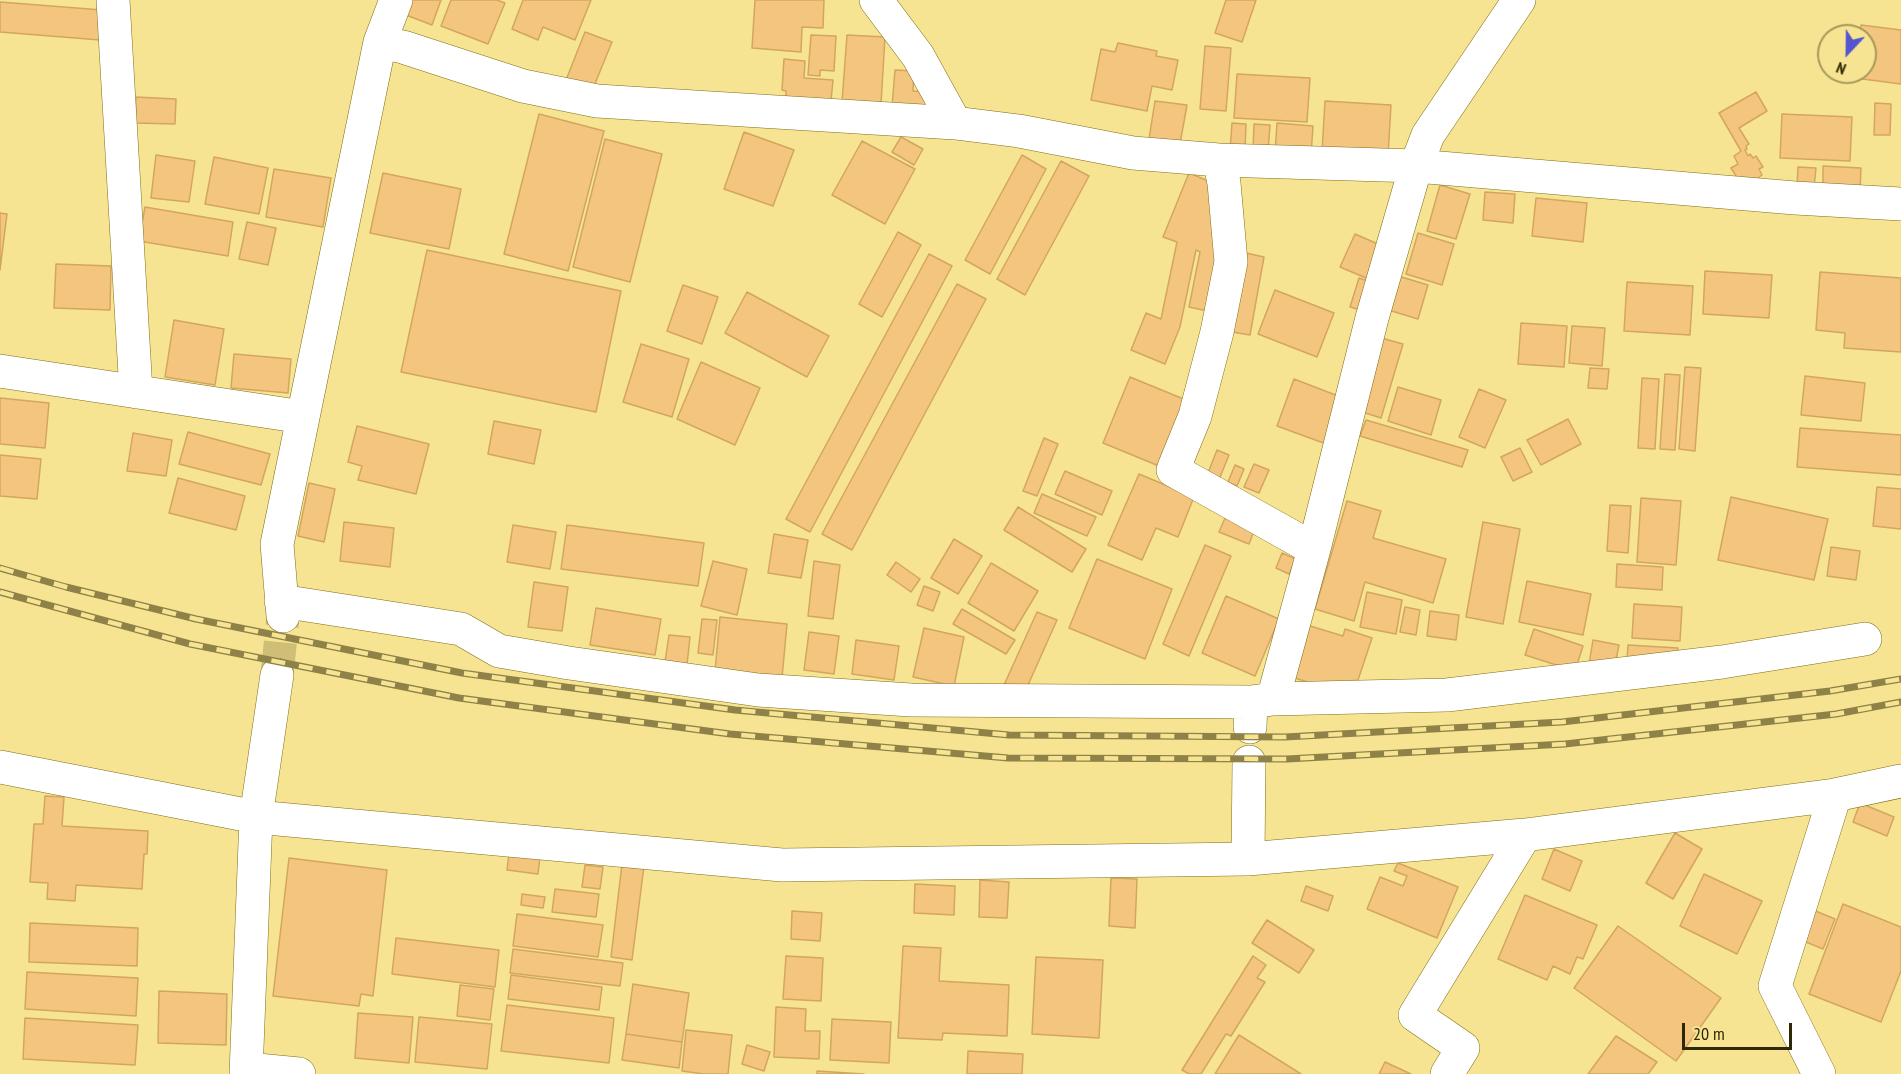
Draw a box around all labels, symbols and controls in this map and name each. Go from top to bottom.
north arrow [1817,24,1877,84]
text: N [1833,58,1849,80]
scale bar [1685,1011,1794,1049]
text: 20 m [1693,1022,1725,1045]

